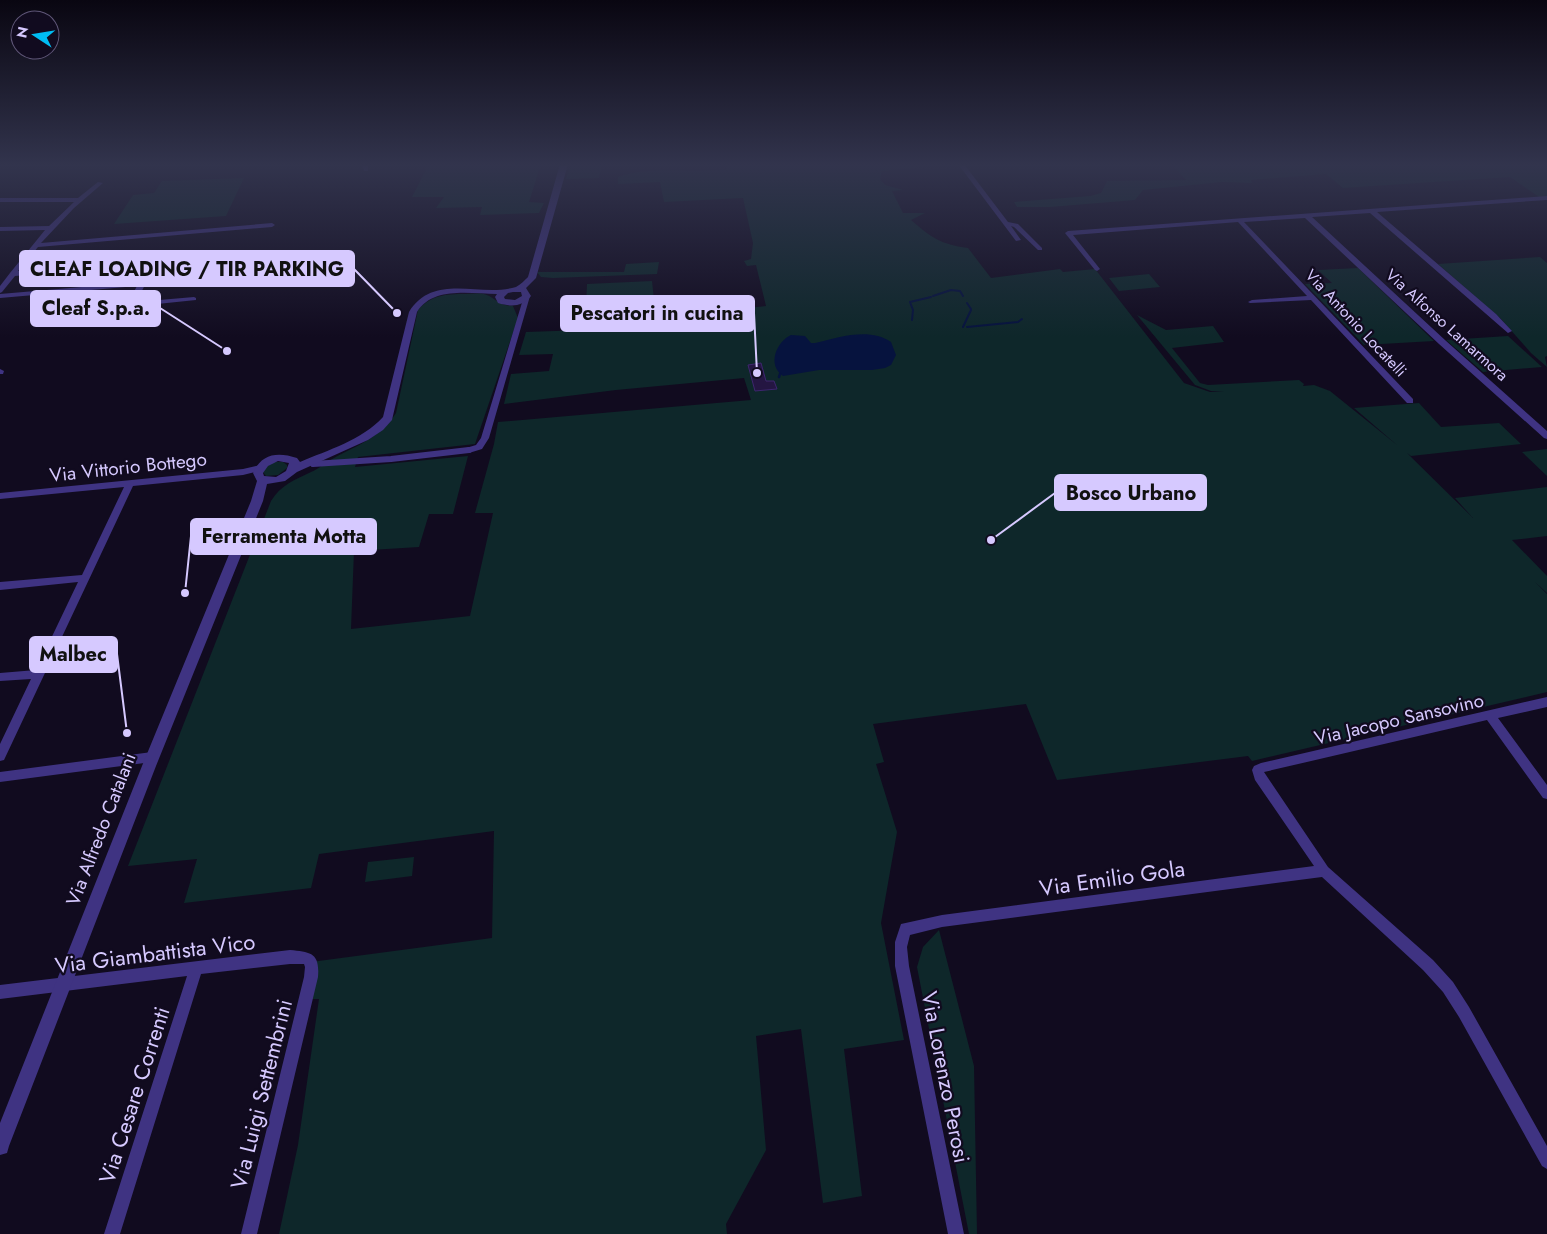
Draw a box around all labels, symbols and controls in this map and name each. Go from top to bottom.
north arrow [10,10,60,60]
text: N [11,25,33,40]
callout: CLEAF LOADING / TIR PARKING [20,251,354,286]
text: CLEAF LOADING / TIR PARKING [30,255,344,284]
street label: Via Antonio Locatelli [1300,264,1412,382]
street label: Via Alfonso Lamarmora [1381,264,1513,386]
callout: Cleaf S.p.a. [31,291,160,326]
text: Cleaf S.p.a. [42,294,150,323]
callout: Pescatori in cucina [561,296,754,331]
text: Pescatori in cucina [570,299,744,328]
street label: Via Vittorio Bottego [48,445,208,489]
callout: Bosco Urbano [1055,475,1206,510]
text: Bosco Urbano [1066,479,1196,508]
callout: Ferramenta Motta [191,519,376,554]
text: Ferramenta Motta [202,522,366,551]
callout: Malbec [30,637,117,672]
text: Malbec [39,640,107,669]
street label: Via Jacopo Sansovino [1312,686,1486,752]
street label: Via Alfredo Catalani [59,749,143,909]
street label: Via Emilio Gola [1037,852,1187,904]
street label: Via Giambattista Vico [53,925,257,981]
street label: Via Lorenzo Perosi [914,988,978,1166]
street label: Via Luigi Settembrini [222,996,300,1192]
street label: Via Cesare Correnti [90,1002,178,1188]

